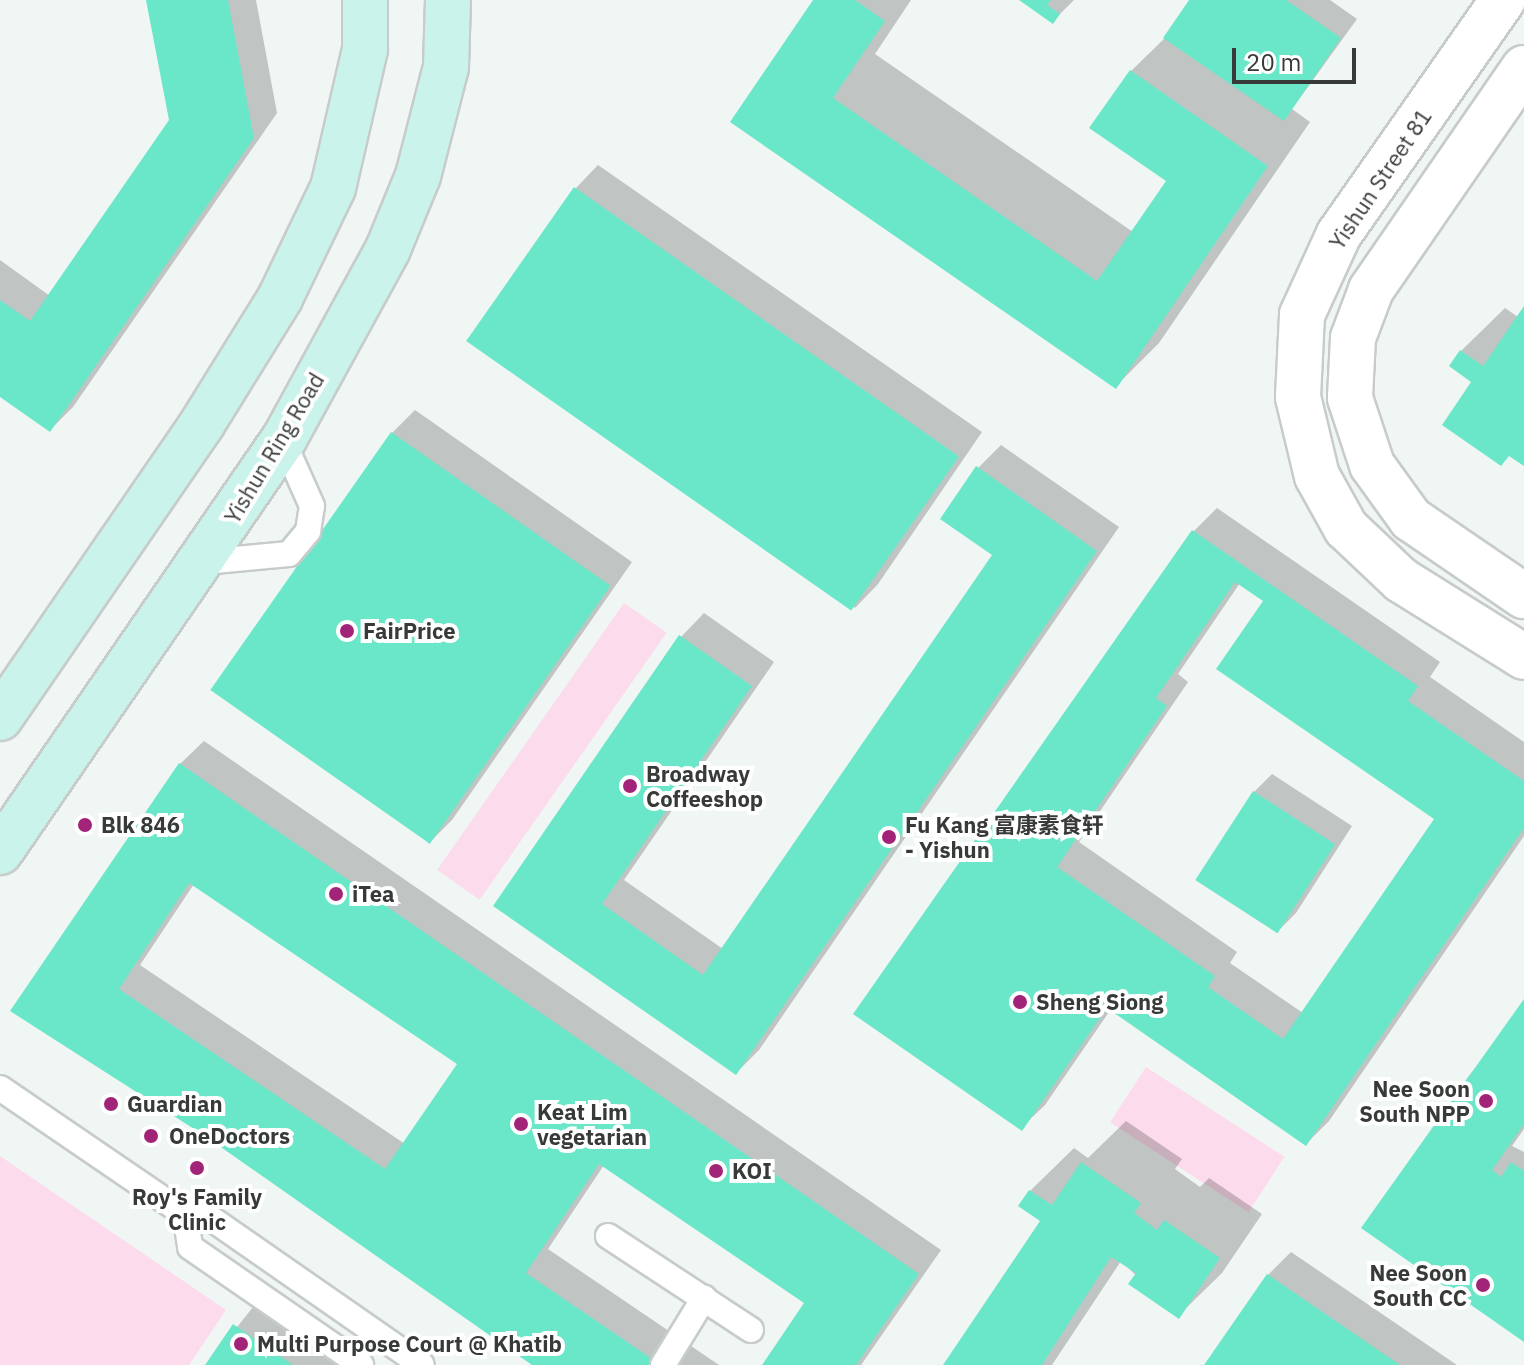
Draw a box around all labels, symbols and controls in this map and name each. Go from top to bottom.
scale bar [1236,32,1360,82]
text: 20 m [1246,46,1301,78]
street label: Yishun Street 81 [1323,104,1437,254]
street label: Yishun Ring Road [219,368,329,528]
place label: FairPrice [363,618,456,644]
marker: FairPrice [338,622,356,640]
place label: Broadway Coffeeshop [646,760,763,812]
marker: Broadway Coffeeshop [621,777,639,795]
place label: Fu Kang 富康素食轩 - Yishun [905,811,1104,862]
place label: Blk 846 [101,812,180,838]
marker: Blk 846 [76,816,94,834]
marker: Fu Kang 富康素食轩 - Yishun [880,828,898,846]
place label: iTea [352,881,395,907]
marker: iTea [327,885,345,903]
place label: Sheng Siong [1036,989,1163,1015]
marker: Sheng Siong [1011,993,1029,1011]
place label: Nee Soon South NPP [1359,1075,1470,1126]
place label: Guardian [127,1091,223,1117]
marker: Nee Soon South NPP [1477,1092,1495,1110]
marker: Guardian [102,1095,120,1113]
place label: Keat Lim vegetarian [537,1098,647,1150]
marker: Keat Lim vegetarian [512,1115,530,1133]
place label: OneDoctors [169,1123,290,1149]
marker: OneDoctors [140,1125,162,1147]
marker: Roy's Family Clinic [186,1157,208,1179]
place label: KOI [732,1158,772,1184]
marker: KOI [707,1162,725,1180]
place label: Roy's Family Clinic [132,1183,262,1234]
place label: Nee Soon South CC [1369,1259,1467,1310]
marker: Nee Soon South CC [1474,1276,1492,1294]
place label: Multi Purpose Court @ Khatib [257,1331,562,1357]
marker: Multi Purpose Court @ Khatib [232,1335,250,1353]

